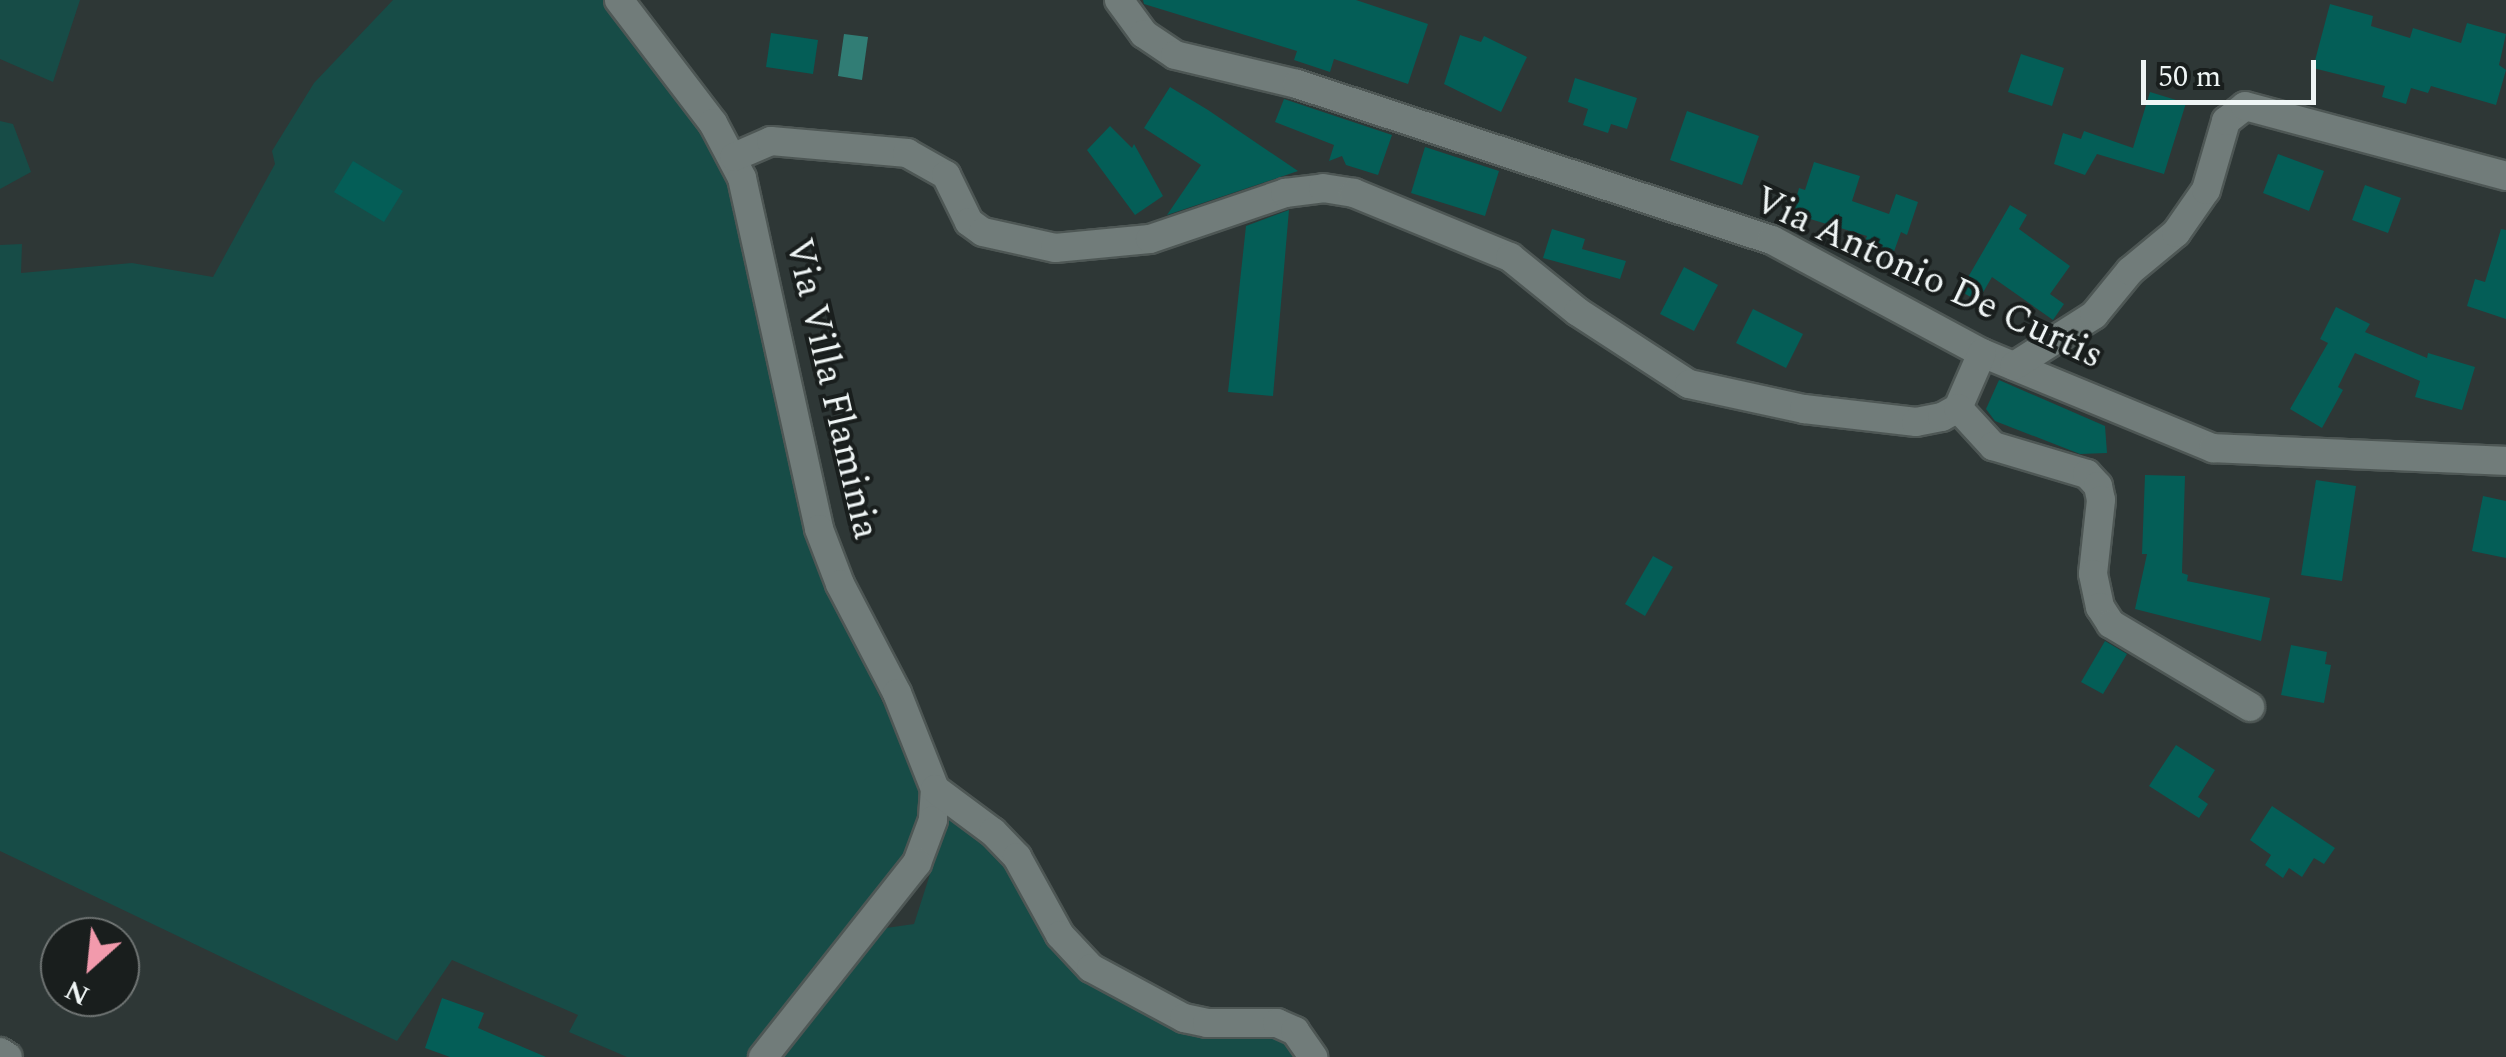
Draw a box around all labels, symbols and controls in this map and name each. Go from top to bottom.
scale bar [2146,40,2321,102]
text: 50 m [2158,54,2221,100]
street label: Via Antonio De Curtis [1746,178,2110,380]
street label: Via Villa Flaminia [774,234,888,544]
north arrow [40,917,140,1017]
text: N [57,968,97,1017]

